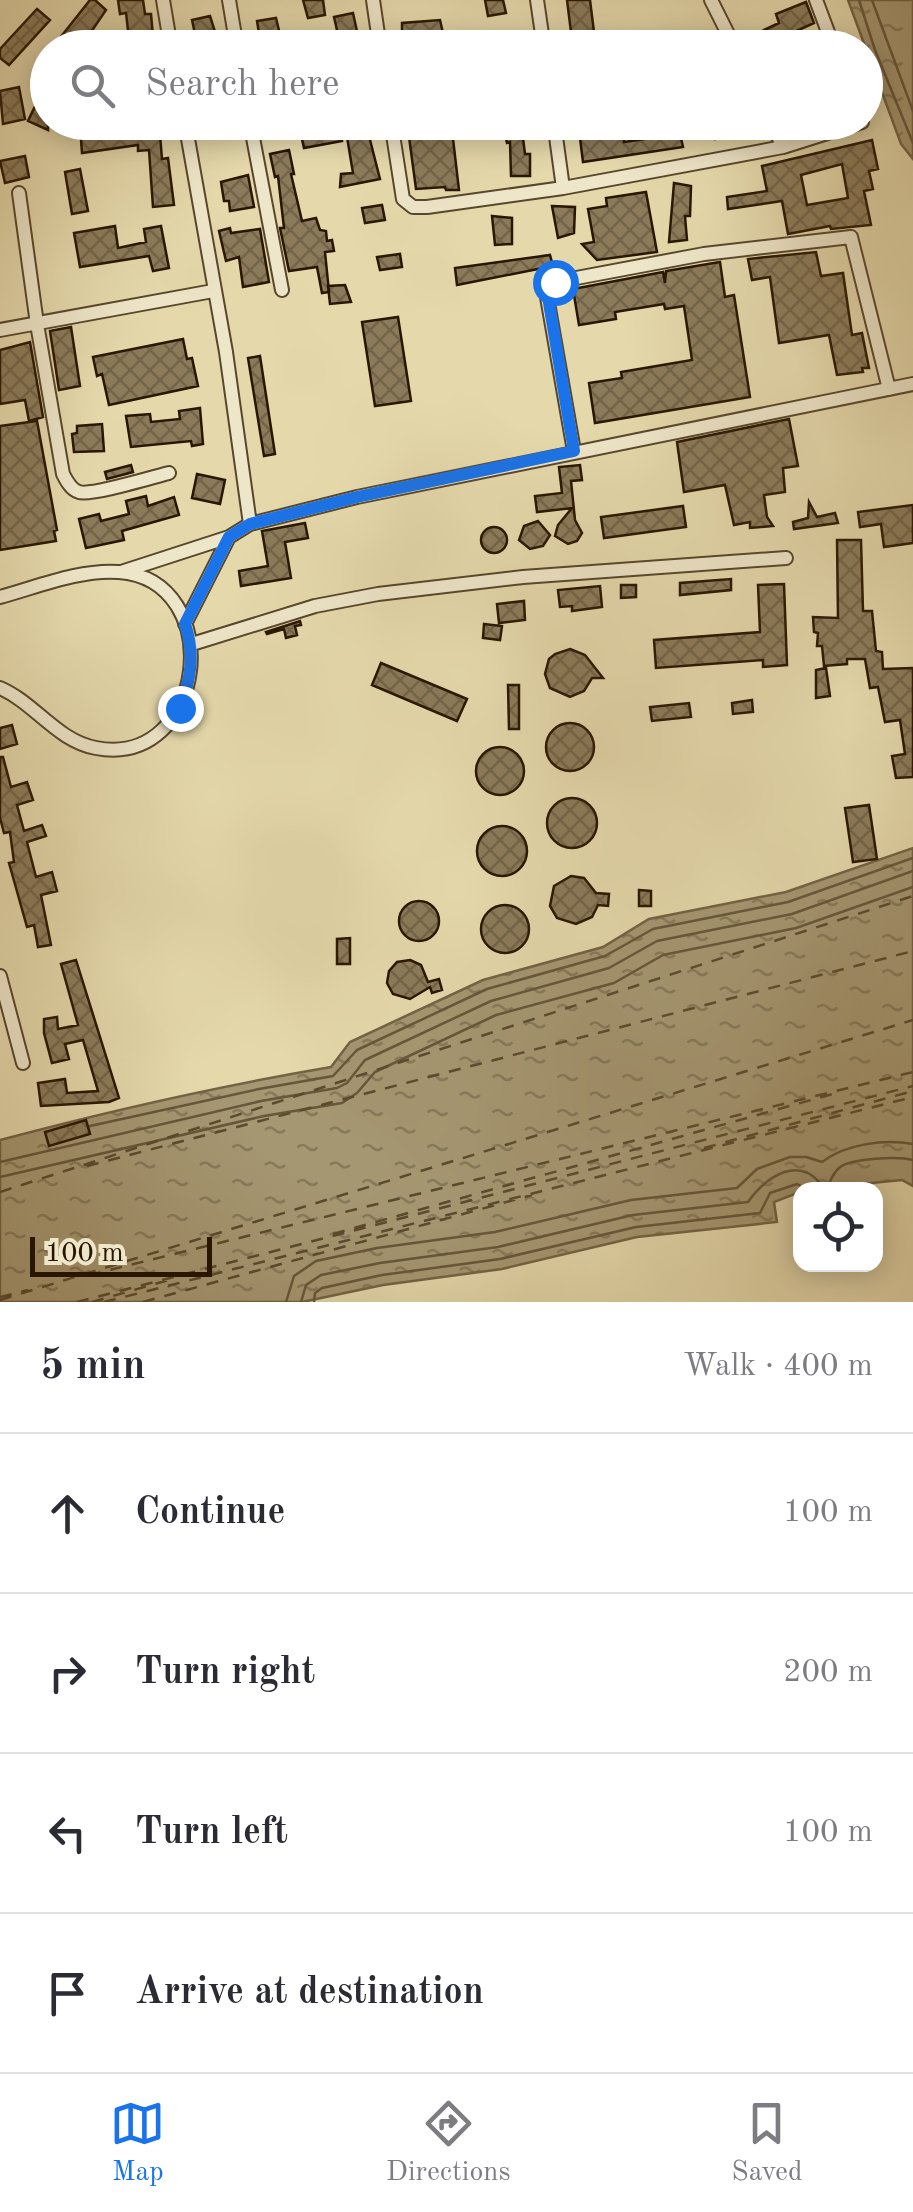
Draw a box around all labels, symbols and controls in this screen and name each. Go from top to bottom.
search box [30,30,883,140]
icon: search [65,58,120,113]
text: Search here [145,66,340,104]
route start [533,260,579,306]
route end [158,686,204,732]
map controls [793,1182,883,1272]
button: locate [793,1182,883,1272]
scale bar [30,1232,212,1276]
text: 100 m [45,1240,124,1268]
text: 5 min [40,1346,146,1388]
text: Walk · 400 m [683,1351,873,1383]
icon: ahead [40,1486,95,1541]
text: Continue [135,1494,285,1532]
text: 100 m [783,1497,873,1529]
icon: right [40,1646,95,1701]
text: Turn right [135,1654,315,1692]
text: 200 m [783,1657,873,1689]
icon: left [40,1806,95,1861]
text: Turn left [135,1814,288,1852]
text: 100 m [783,1817,873,1849]
icon: arrive [40,1966,95,2021]
text: Arrive at destination [135,1974,484,2012]
tab: Map [110,2096,165,2191]
tab: Directions [386,2096,511,2191]
tab: Saved [731,2096,803,2191]

